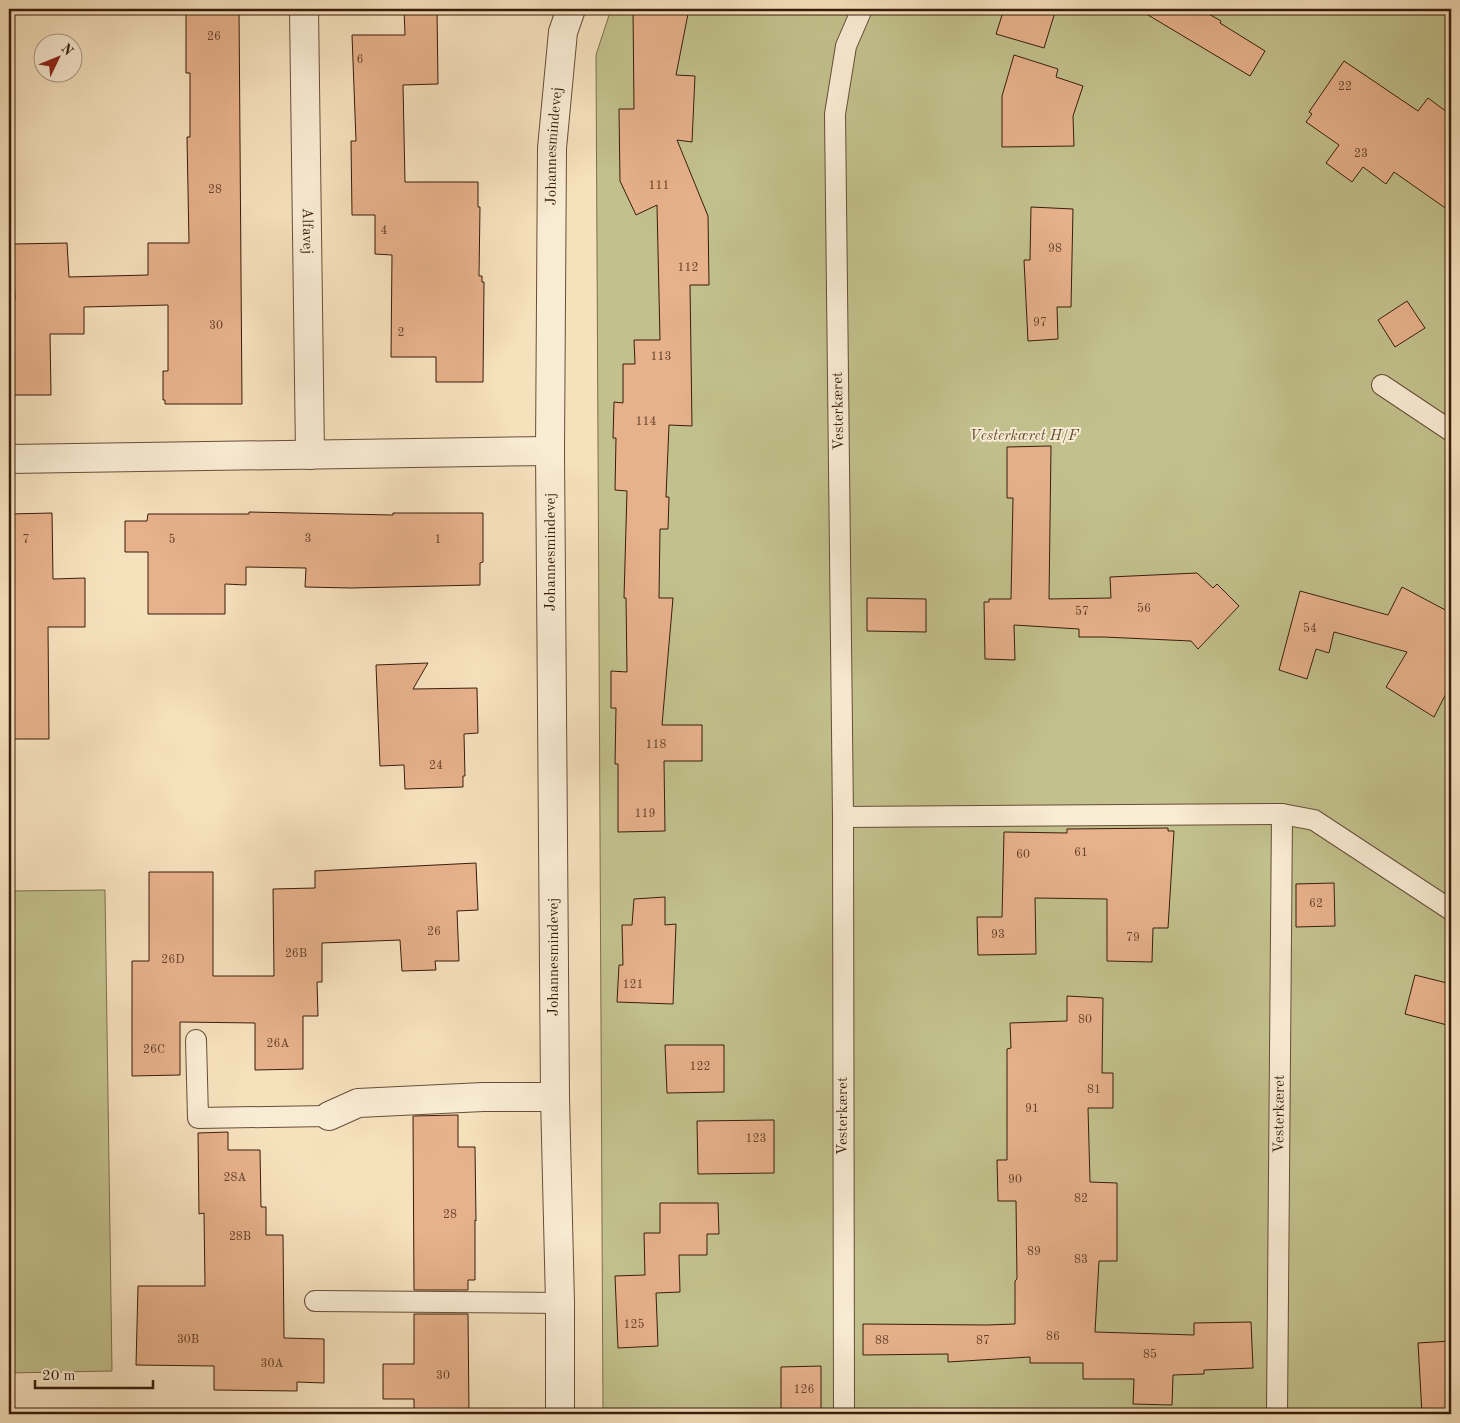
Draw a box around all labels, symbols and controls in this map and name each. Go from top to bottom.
house number: 26 [207,31,221,43]
north arrow [32,32,82,82]
text: N [58,41,76,59]
house number: 6 [357,54,364,66]
house number: 22 [1338,81,1352,93]
street label: Johannesmindevej [544,86,565,205]
house number: 23 [1354,148,1368,160]
house number: 111 [649,180,669,192]
house number: 28 [208,184,222,196]
street label: Alfavej [299,208,315,254]
house number: 4 [381,225,388,237]
house number: 98 [1048,243,1062,255]
house number: 112 [678,262,698,274]
house number: 97 [1033,317,1047,329]
house number: 30 [209,320,223,332]
house number: 2 [398,327,404,339]
house number: 113 [651,351,671,363]
street label: Vesterkæret [831,372,847,450]
house number: 114 [636,416,656,428]
park label: Vesterkæret H/F [969,429,1080,444]
street label: Johannesmindevej [544,493,559,611]
house number: 5 [169,533,176,546]
house number: 3 [305,533,311,545]
house number: 7 [23,534,29,546]
house number: 1 [435,534,441,546]
house number: 56 [1137,602,1151,615]
house number: 57 [1075,605,1089,618]
house number: 54 [1303,622,1317,635]
house number: 118 [646,739,666,751]
house number: 24 [429,760,443,772]
house number: 119 [635,808,655,820]
house number: 61 [1074,847,1088,859]
house number: 60 [1016,849,1030,861]
street label: Johannesmindevej [547,898,562,1016]
house number: 62 [1309,898,1323,910]
house number: 26 [427,926,441,938]
house number: 93 [991,929,1005,941]
house number: 79 [1126,932,1140,944]
house number: 26B [285,948,307,960]
house number: 26D [161,954,185,966]
house number: 121 [623,979,643,991]
house number: 80 [1078,1014,1092,1026]
house number: 26A [266,1038,290,1050]
house number: 26C [143,1044,165,1056]
house number: 122 [690,1061,710,1073]
street label: Vesterkæret [1272,1075,1287,1153]
street label: Vesterkæret [836,1077,851,1155]
house number: 81 [1087,1084,1101,1096]
house number: 91 [1025,1103,1039,1115]
house number: 123 [746,1133,766,1145]
house number: 28A [223,1172,247,1184]
house number: 90 [1008,1174,1022,1186]
house number: 82 [1074,1193,1088,1205]
house number: 28 [443,1209,457,1221]
house number: 28B [229,1231,251,1243]
house number: 89 [1027,1246,1041,1258]
house number: 83 [1074,1254,1088,1266]
house number: 125 [624,1318,644,1331]
house number: 86 [1046,1331,1060,1343]
house number: 30B [177,1334,199,1346]
house number: 88 [875,1335,889,1347]
house number: 87 [976,1335,990,1347]
house number: 85 [1143,1348,1157,1361]
scale bar [35,1358,152,1390]
house number: 30A [260,1358,284,1370]
text: 20 m [42,1369,76,1384]
house number: 30 [436,1370,450,1382]
house number: 126 [794,1384,814,1396]

